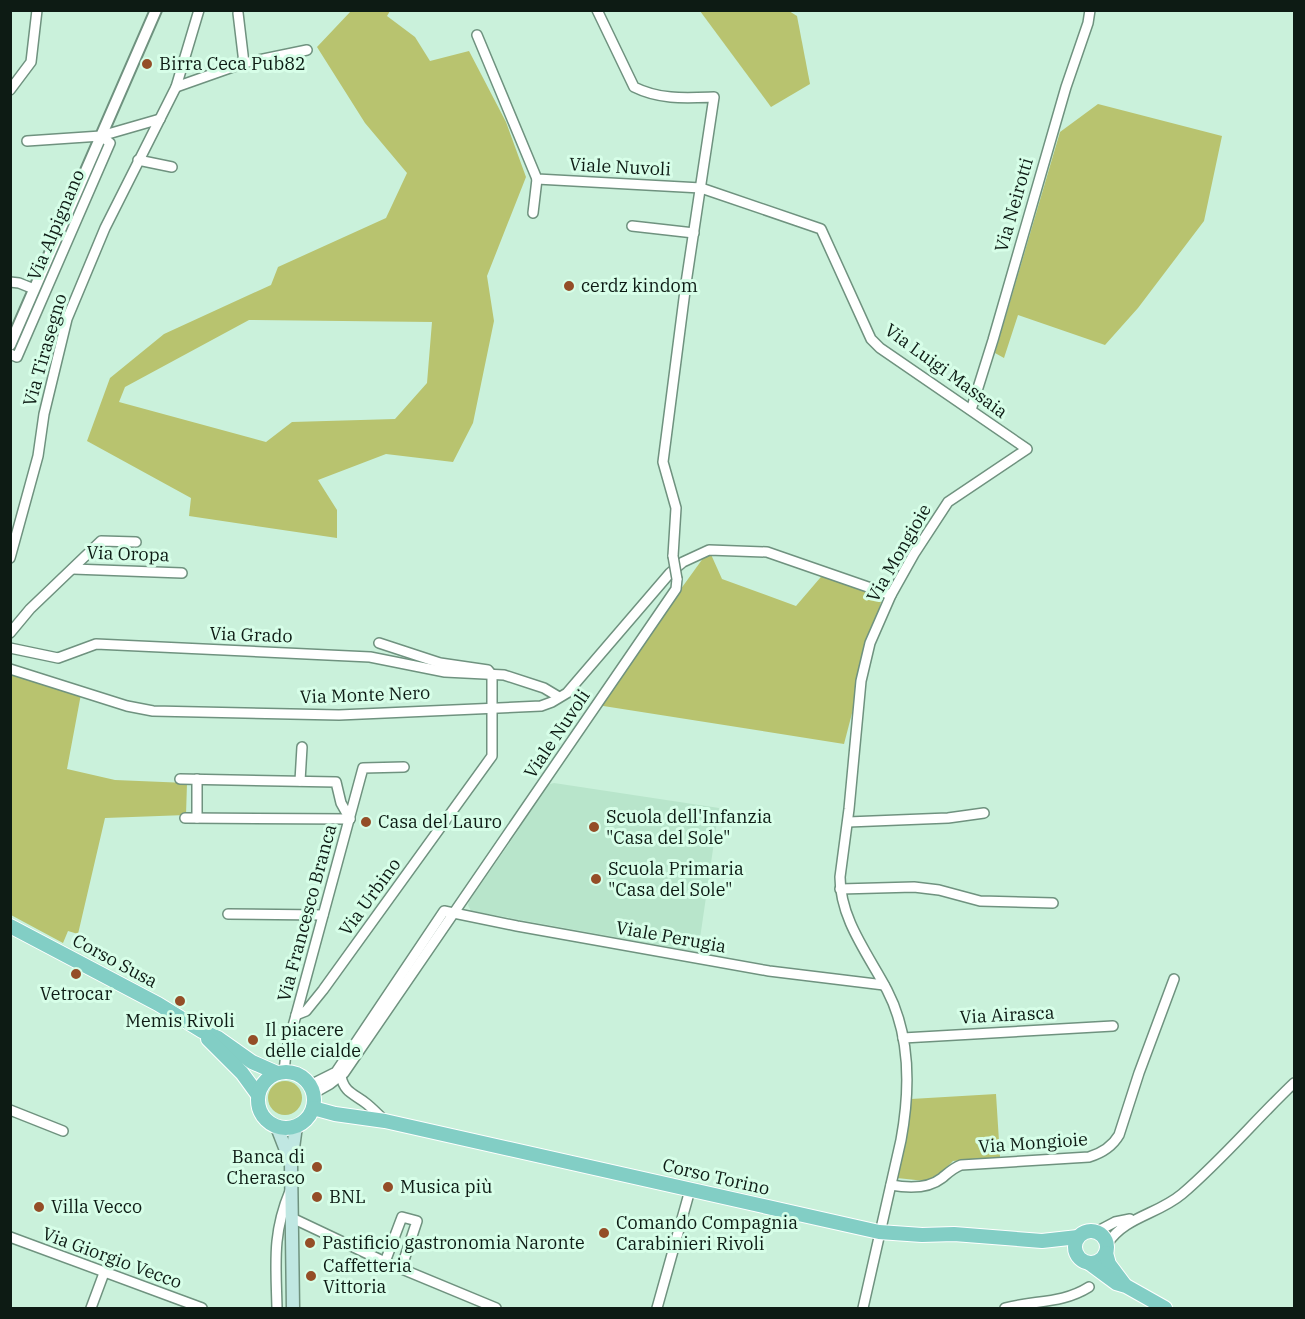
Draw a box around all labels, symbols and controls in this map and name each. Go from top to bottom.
place label: Birra Ceca Pub82 [159,52,306,75]
marker: Birra Ceca Pub82 [140,57,154,71]
street label: Viale Nuvoli [568,152,672,181]
street label: Via Neirotti [989,155,1038,255]
street label: Via Alpignano [22,166,89,284]
place label: cerdz kindom [581,274,698,297]
marker: cerdz kindom [562,279,576,293]
street label: Via Tirasegno [17,291,72,409]
street label: Via Luigi Massaia [880,318,1012,423]
street label: Via Mongioie [861,500,936,606]
street label: Via Oropa [86,541,170,566]
street label: Via Grado [209,622,293,647]
street label: Via Monte Nero [299,681,431,708]
street label: Viale Nuvoli [518,685,595,782]
place label: Scuola dell'Infanzia "Casa del Sole" [606,805,772,849]
place label: Casa del Lauro [378,810,502,833]
marker: Casa del Lauro [359,815,373,829]
marker: Scuola dell'Infanzia "Casa del Sole" [587,820,601,834]
street label: Via Francesco Branca [272,821,341,1004]
street label: Via Urbino [334,853,406,940]
place label: Scuola Primaria "Casa del Sole" [608,857,744,901]
marker: Scuola Primaria "Casa del Sole" [589,872,603,886]
street label: Viale Perugia [614,915,728,958]
street label: Corso Susa [69,929,162,993]
marker: Vetrocar [69,967,83,981]
place label: Vetrocar [40,982,112,1005]
marker: Memis Rivoli [173,994,187,1008]
street label: Via Airasca [959,1001,1055,1028]
place label: Memis Rivoli [125,1009,235,1032]
place label: Il piacere delle cialde [265,1018,361,1062]
marker: Il piacere delle cialde [246,1033,260,1047]
street label: Via Mongioie [978,1127,1088,1158]
place label: Banca di Cherasco [227,1145,305,1189]
street label: Corso Torino [660,1153,772,1200]
marker: Banca di Cherasco [310,1160,324,1174]
place label: Musica più [400,1175,492,1198]
marker: Musica più [381,1180,395,1194]
place label: BNL [329,1185,366,1208]
marker: BNL [310,1190,324,1204]
place label: Villa Vecco [51,1195,142,1218]
marker: Villa Vecco [32,1200,46,1214]
place label: Comando Compagnia Carabinieri Rivoli [616,1211,798,1255]
street label: Via Giorgio Vecco [39,1222,185,1293]
marker: Comando Compagnia Carabinieri Rivoli [597,1226,611,1240]
place label: Pastificio gastronomia Naronte [322,1231,585,1254]
marker: Pastificio gastronomia Naronte [303,1236,317,1250]
place label: Caffetteria Vittoria [323,1254,412,1298]
marker: Caffetteria Vittoria [304,1269,318,1283]

